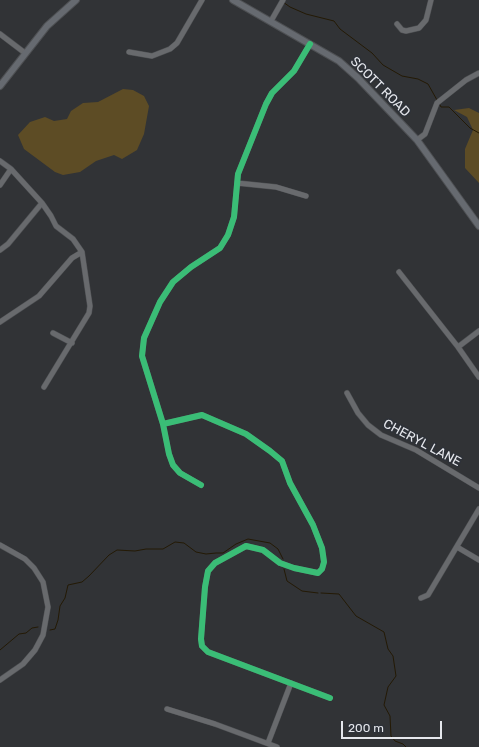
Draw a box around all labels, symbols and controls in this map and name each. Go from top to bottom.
street label: SCOTT ROAD [347,54,413,120]
street label: CHERYL LANE [380,416,464,470]
scale bar [343,713,444,739]
text: 200 m [348,721,384,735]

